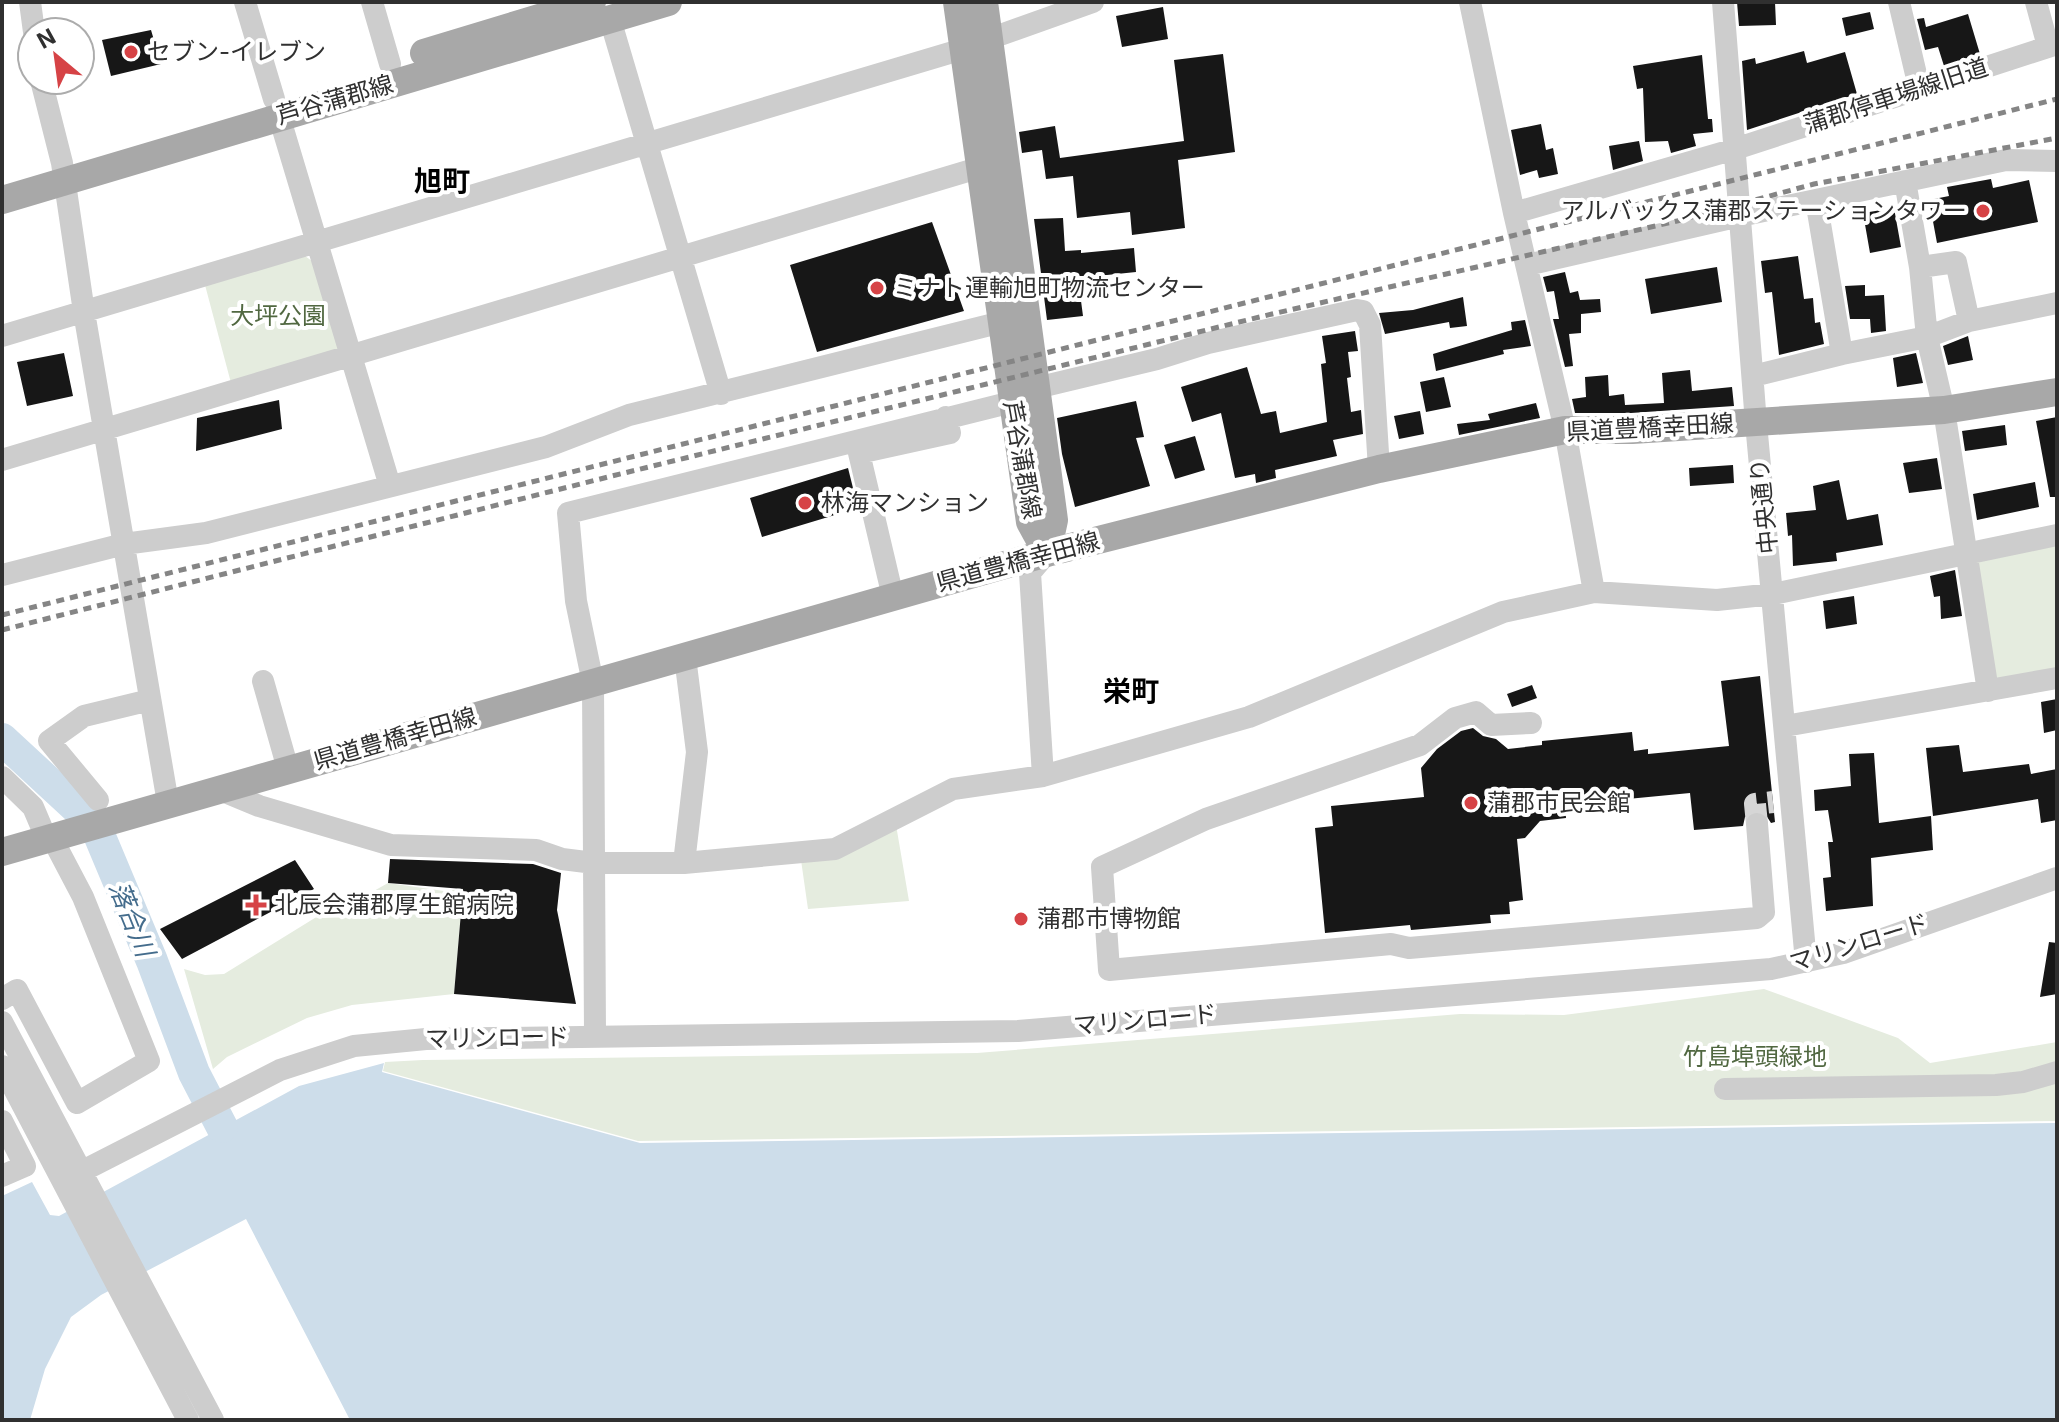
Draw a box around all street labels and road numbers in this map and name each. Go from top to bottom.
street label: 蒲郡停車場線旧道 [1800,52,1992,139]
street label: 芦谷蒲郡線 [273,69,397,130]
street label: 芦谷蒲郡線 [998,398,1047,522]
street label: 県道豊橋幸田線 [1565,409,1735,446]
street label: 中央通り [1744,457,1783,555]
street label: 県道豊橋幸田線 [933,526,1103,597]
street label: 県道豊橋幸田線 [310,701,480,776]
street label: マリンロード [1786,908,1932,977]
street label: マリンロード [1072,999,1218,1040]
street label: マリンロード [425,1022,569,1053]

